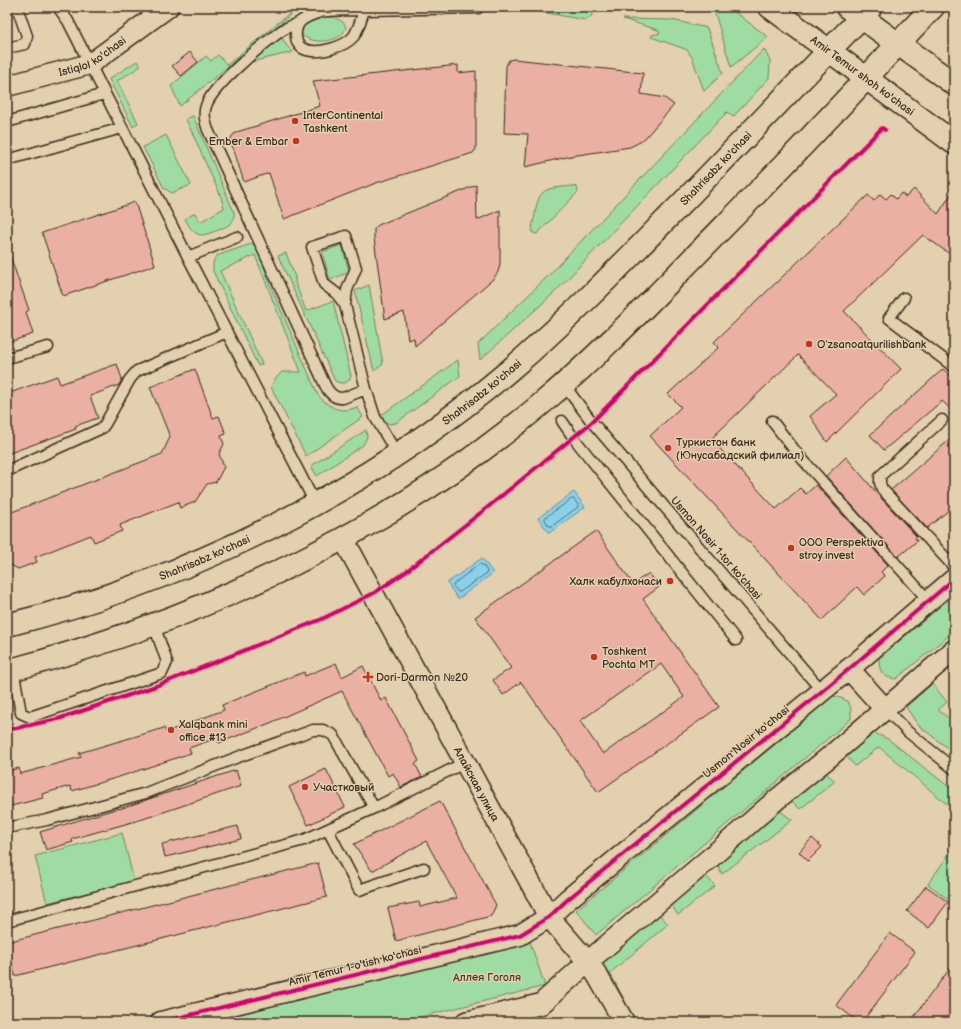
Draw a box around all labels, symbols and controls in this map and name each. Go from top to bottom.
street label: Amir Temur shoh ko'chasi [808,33,917,118]
street label: Istiqlol ko'chasi [57,34,128,79]
place label: InterContinental Tashkent [303,109,383,135]
marker: InterContinental Tashkent [290,116,300,126]
street label: Shahrisabz ko'chasi [677,129,754,208]
place label: Ember & Embar [209,135,289,148]
marker: Ember & Embar [291,136,301,146]
place label: Oʻzsanoatqurilishbank [817,338,927,351]
marker: Oʻzsanoatqurilishbank [804,339,814,349]
street label: Shahrisabz ko'chasi [440,357,524,427]
place label: Туркистон банк (Юнусабадский филиал) [676,436,804,462]
marker: Туркистон банк (Юнусабадский филиал) [663,443,673,453]
street label: Usmon Nosir 1-tor ko'chasi [668,494,764,602]
street label: Shahrisabz ko'chasi [157,532,252,583]
place label: ООО Perspektiva stroy invest [799,536,884,562]
marker: ООО Perspektiva stroy invest [786,543,796,553]
place label: Халк кабулхонаси [569,575,662,588]
marker: Халк кабулхонаси [665,576,675,586]
place label: Toshkent Pochta MT [602,645,655,671]
marker: Toshkent Pochta MT [589,652,599,662]
place label: Dori-Darmon №20 [376,671,469,684]
marker: Dori-Darmon №20 [363,672,373,682]
street label: Usmon Nosir ko'chasi [700,703,792,781]
place label: Xalqbank mini office #13 [178,718,248,744]
marker: Xalqbank mini office #13 [166,725,176,735]
street label: Алайская улица [451,744,502,824]
place label: Участковый [313,781,374,794]
marker: Участковый [300,782,310,792]
street label: Amir Temur 1-o'tish ko'chasi [287,943,423,989]
park label: Аллея Гоголя [452,971,521,984]

